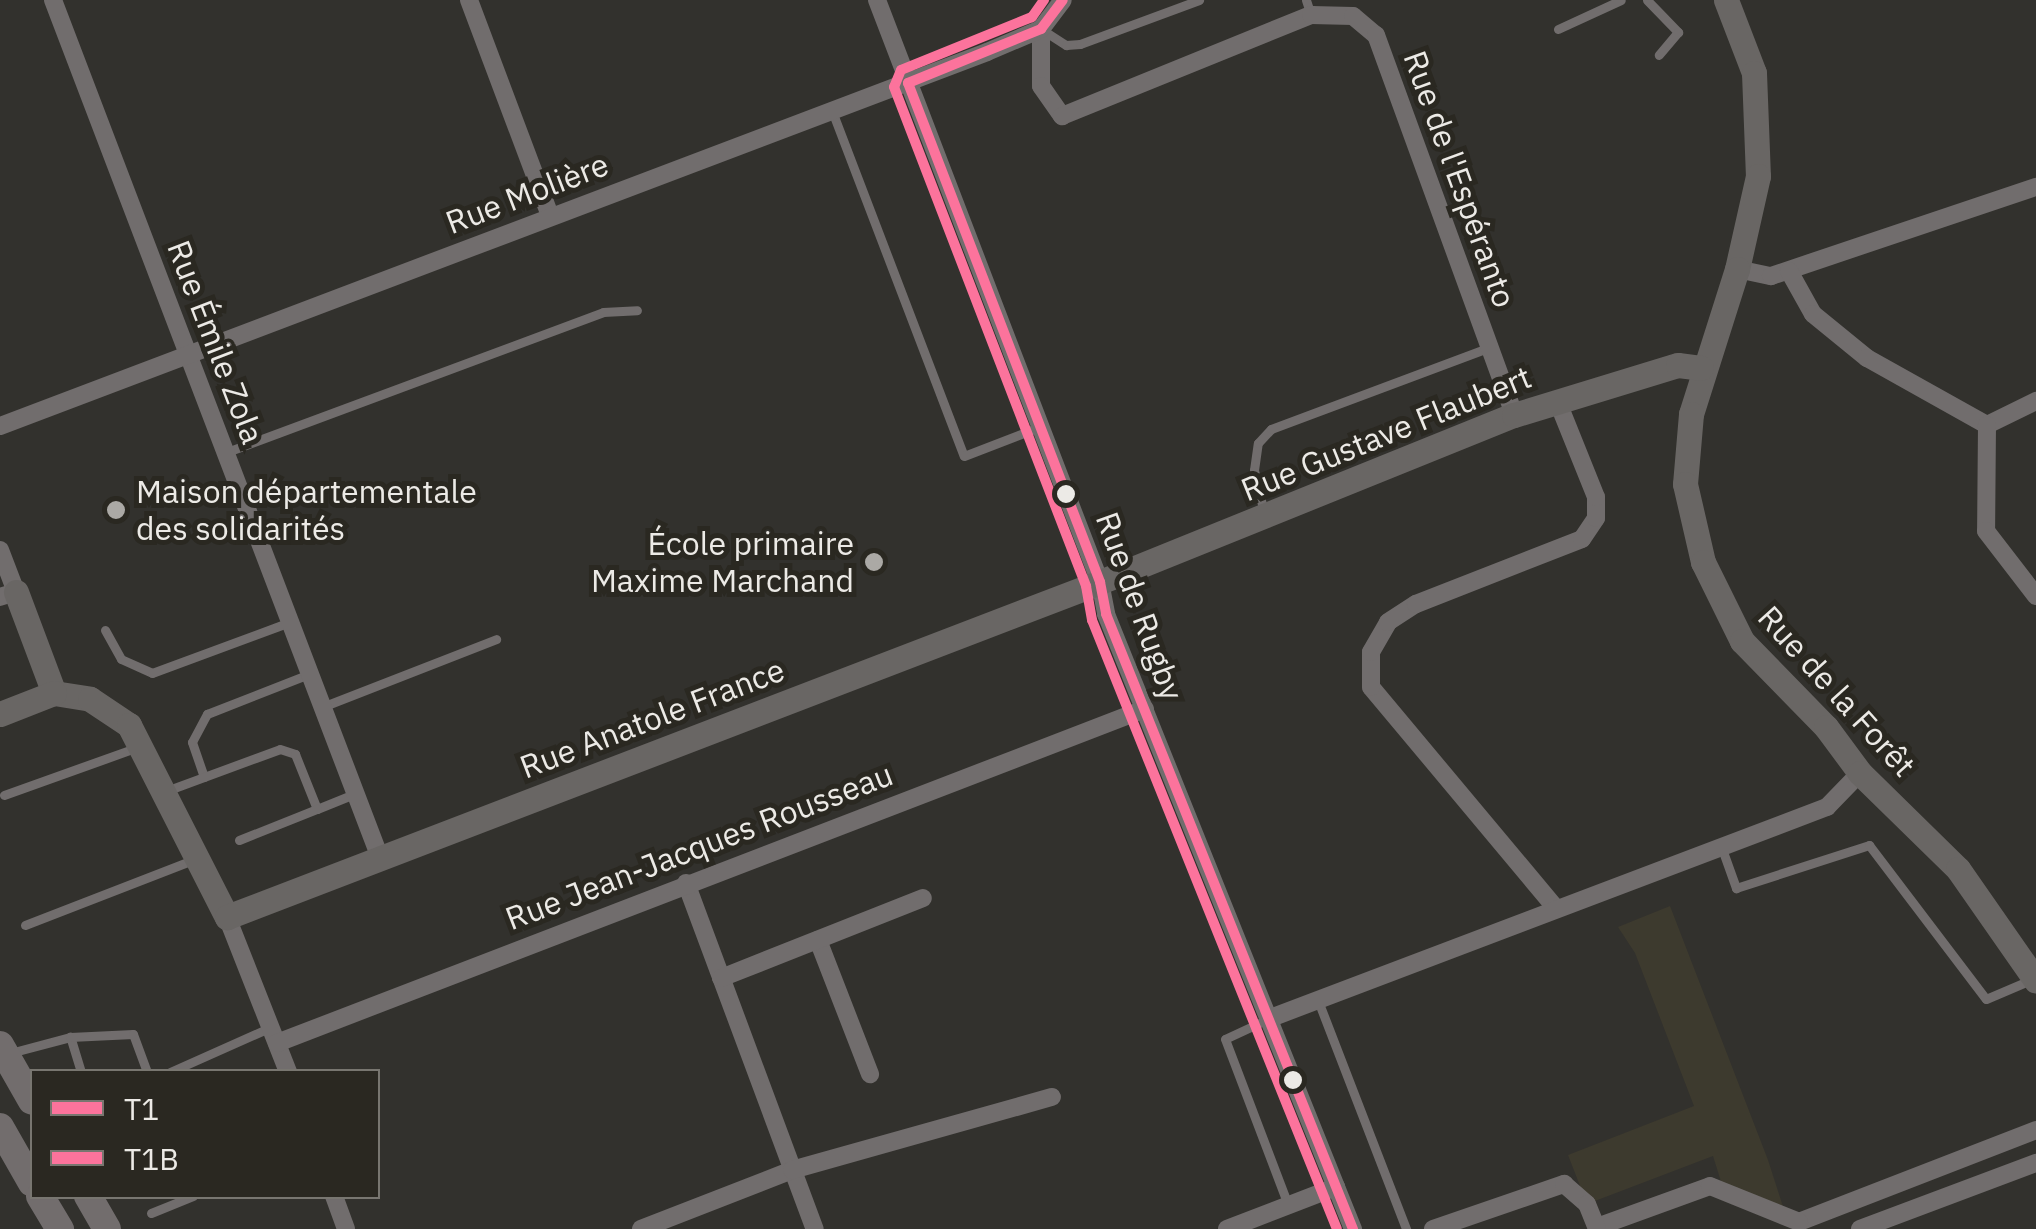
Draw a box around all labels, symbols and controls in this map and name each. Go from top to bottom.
street label: Rue de l'Espéranto [1396,45,1524,313]
street label: Rue Molière [440,144,614,242]
street label: Rue Émile Zola [160,235,272,449]
street label: Rue Gustave Flaubert [1235,357,1537,509]
place label: Maison départementale des solidarités [136,473,477,548]
unlabelled marker [1056,484,1076,504]
marker: Maison départementale des solidarités [105,499,127,521]
street label: Rue de Rugby [1088,507,1192,705]
place label: École primaire Maxime Marchand [591,525,854,600]
marker: École primaire Maxime Marchand [863,551,885,573]
street label: Rue de la Forêt [1750,598,1924,784]
street label: Rue Anatole France [514,650,790,786]
street label: Rue Jean-Jacques Rousseau [500,754,898,938]
legend [30,1069,380,1199]
unlabelled marker [1283,1070,1303,1090]
text: T1 [124,1089,159,1128]
text: T1B [124,1139,179,1178]

